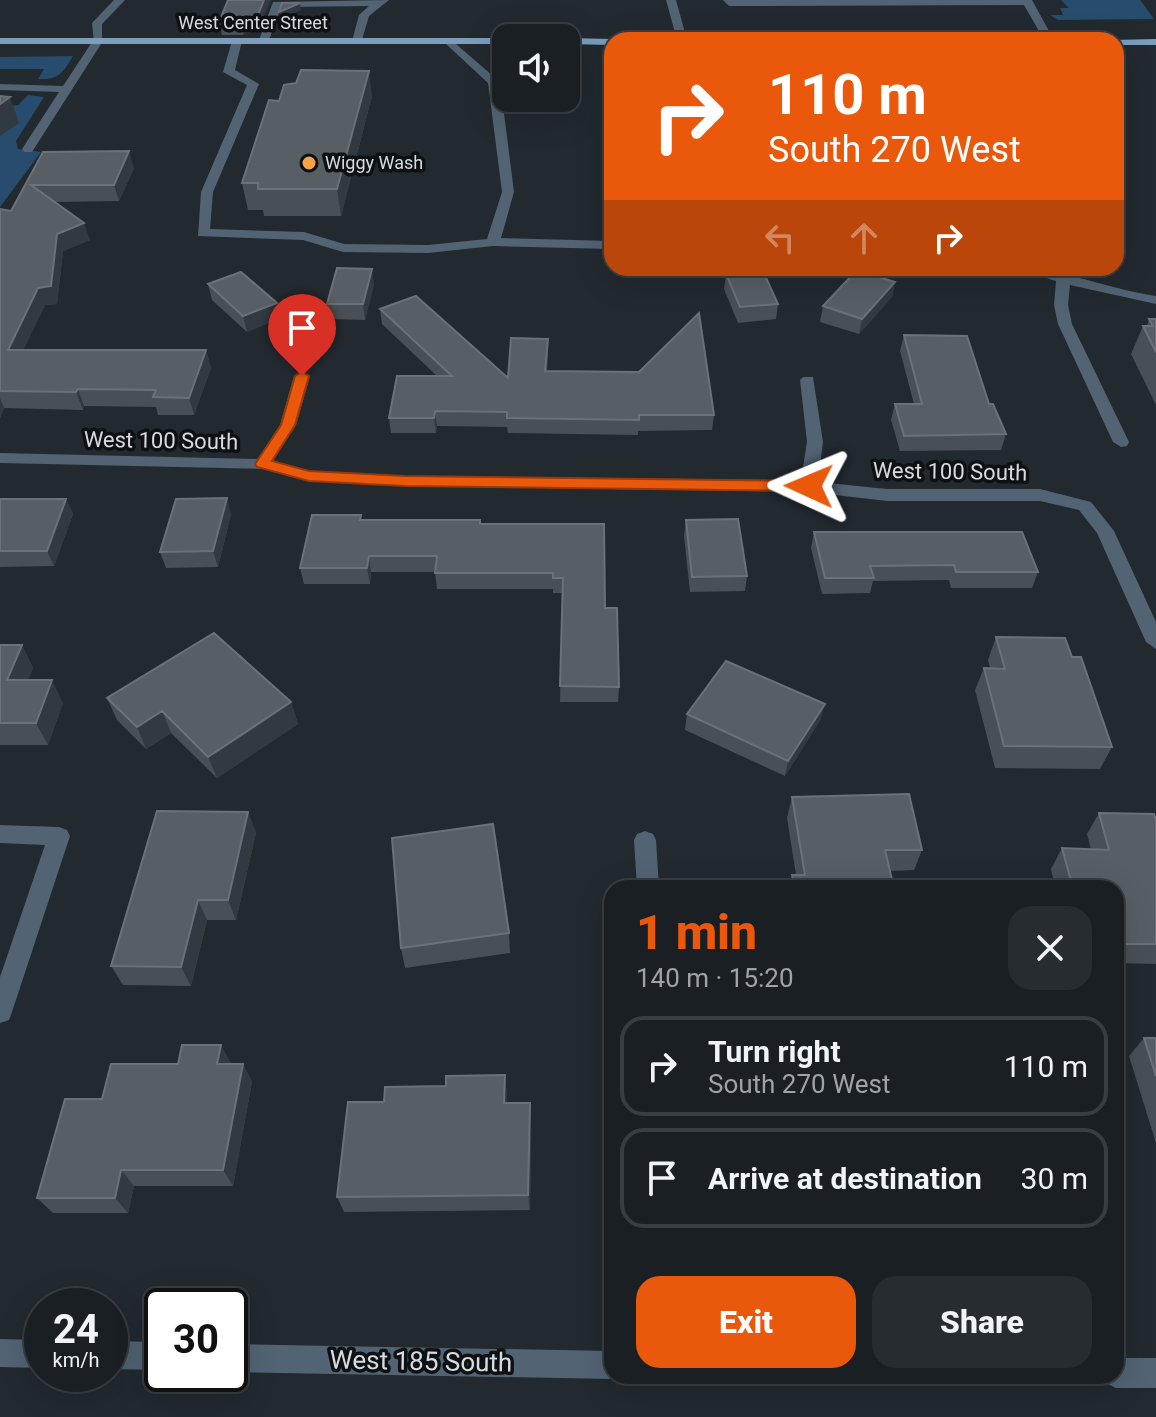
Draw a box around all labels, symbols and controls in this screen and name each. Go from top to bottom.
street label: West Center Street [178,12,328,33]
map controls [492,24,580,112]
button: sound [492,24,580,112]
text: 110 m [768,62,927,128]
icon: right [636,64,740,168]
text: South 270 West [768,129,1021,171]
place label: Wiggy Wash [325,152,423,173]
marker: Wiggy Wash [300,154,318,172]
icon: left [758,216,802,260]
icon: ahead [842,216,886,260]
icon: right [926,216,970,260]
pin [268,294,336,376]
icon: arrive [280,306,324,350]
street label: West 100 South [84,427,238,454]
position arrow [767,444,851,528]
street label: West 100 South [873,458,1027,485]
text: 1 min [636,904,757,961]
button: close [1008,906,1092,990]
text: 140 m · 15:20 [636,963,794,993]
text: Turn right [708,1034,841,1069]
icon: right [640,1044,684,1088]
text: 110 m [1004,1049,1088,1084]
text: South 270 West [708,1069,891,1099]
icon: arrive [640,1156,684,1200]
text: Arrive at destination [708,1161,982,1196]
text: 30 m [1021,1161,1088,1196]
button: Exit [636,1276,856,1368]
button: Share [872,1276,1092,1368]
speed limit sign: 30 [144,1288,248,1392]
text: 24 [53,1306,99,1353]
street label: West 185 South [329,1344,513,1378]
text: km/h [53,1348,99,1372]

